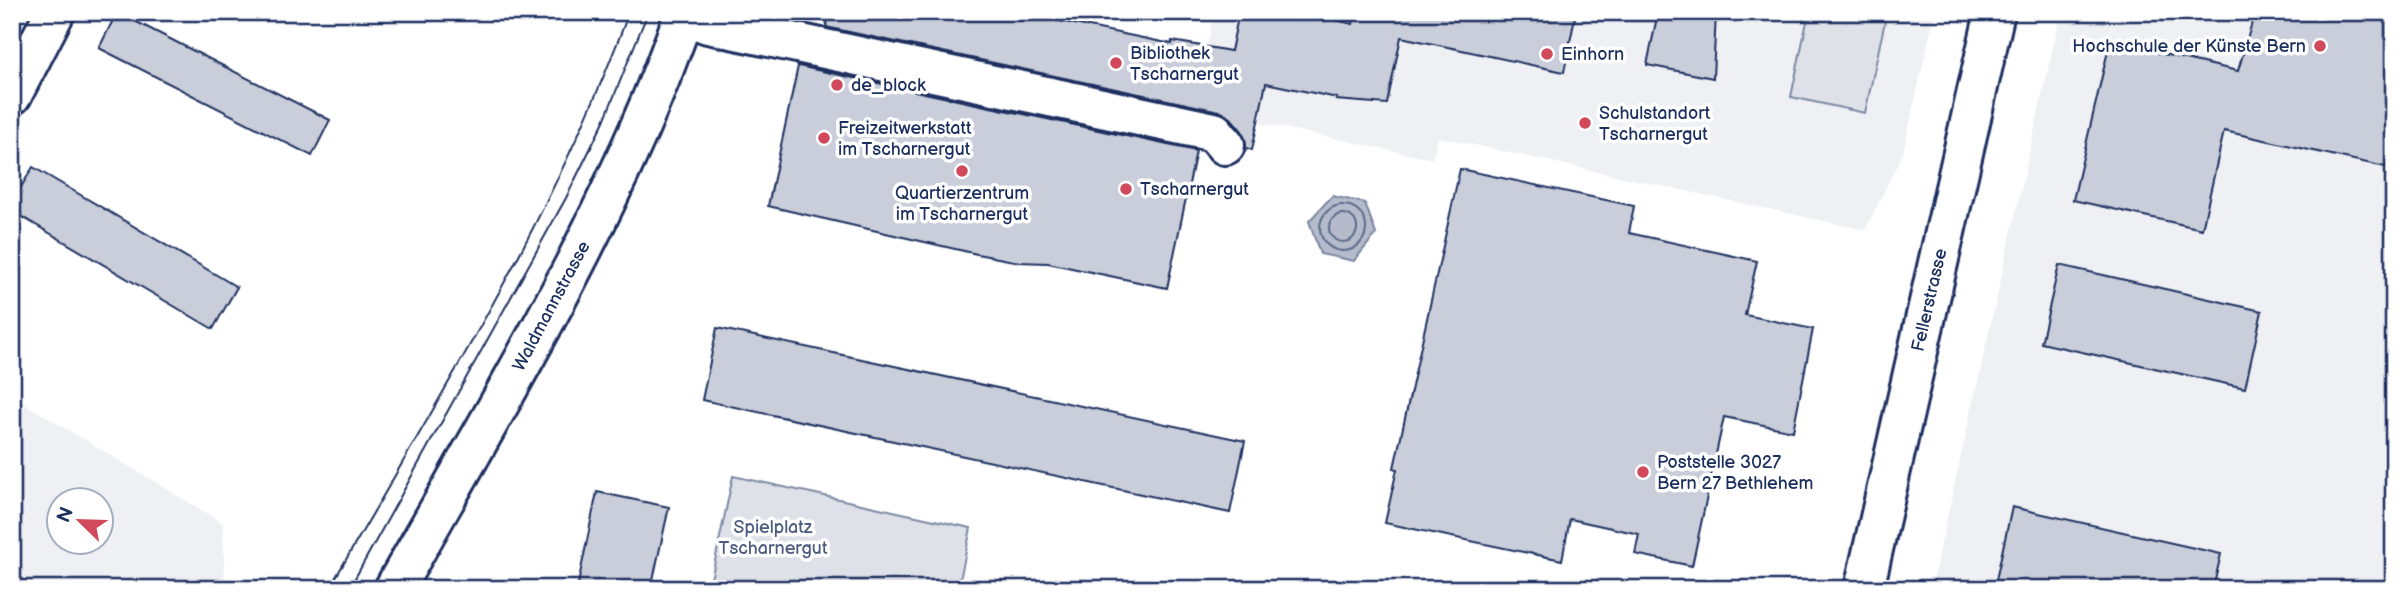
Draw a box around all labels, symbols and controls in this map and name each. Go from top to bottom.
place label: Hochschule der Künste Bern [2072,36,2306,57]
marker: Hochschule der Künste Bern [2312,38,2328,54]
place label: Bibliothek Tscharnergut [1130,43,1239,85]
place label: Einhorn [1561,44,1624,65]
marker: Einhorn [1539,46,1555,62]
marker: Bibliothek Tscharnergut [1108,55,1124,71]
place label: de_block [851,75,926,96]
marker: de_block [829,77,845,93]
place label: Schulstandort Tscharnergut [1599,103,1711,145]
marker: Schulstandort Tscharnergut [1577,115,1593,131]
place label: Freizeitwerkstatt im Tscharnergut [838,118,972,160]
marker: Freizeitwerkstatt im Tscharnergut [816,130,832,146]
marker: Quartierzentrum im Tscharnergut [954,163,970,179]
place label: Tscharnergut [1140,179,1249,200]
marker: Tscharnergut [1118,181,1134,197]
place label: Quartierzentrum im Tscharnergut [895,183,1029,225]
street label: Waldmannstrasse [508,237,595,375]
street label: Fellerstrasse [1907,246,1952,354]
place label: Poststelle 3027 Bern 27 Bethlehem [1657,452,1813,494]
marker: Poststelle 3027 Bern 27 Bethlehem [1635,464,1651,480]
north arrow [46,486,116,556]
text: N [52,504,79,526]
park label: Spielplatz Tscharnergut [719,517,828,559]

